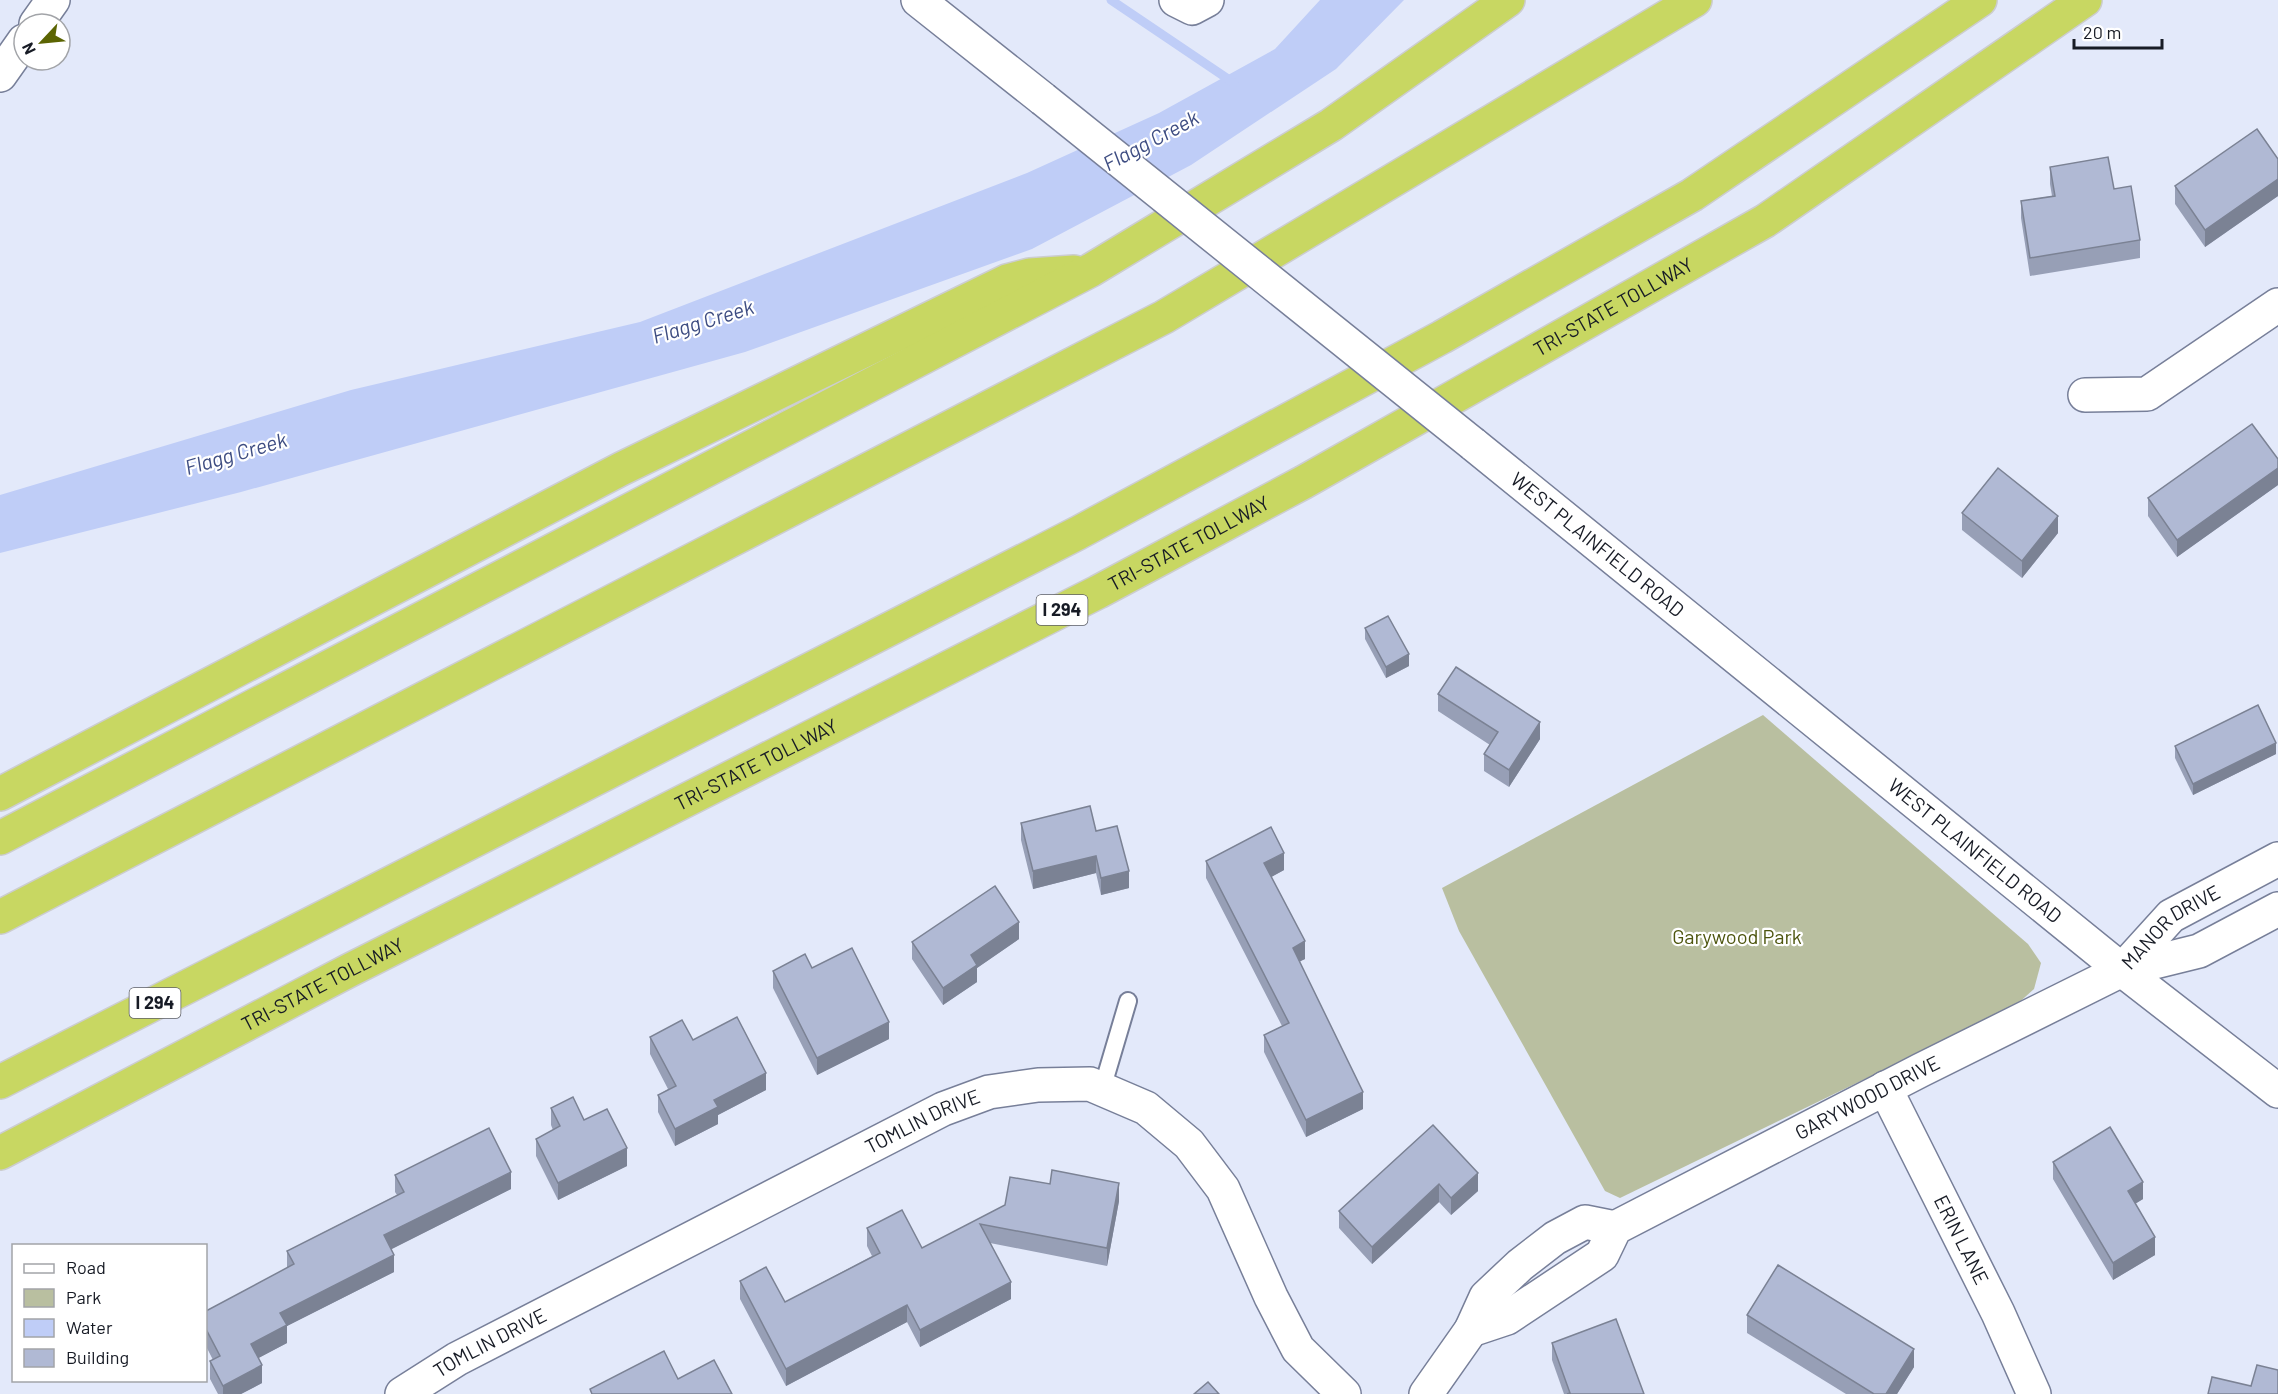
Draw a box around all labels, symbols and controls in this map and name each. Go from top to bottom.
north arrow [12,12,72,72]
scale bar [2074,12,2162,50]
text: 20 m [2083,21,2121,43]
text: N [17,40,39,58]
water label: Flagg Creek [1098,104,1203,175]
street label: TRI-STATE TOLLWAY [1529,251,1697,361]
water label: Flagg Creek [649,293,757,348]
water label: Flagg Creek [182,426,290,479]
street label: WEST PLAINFIELD ROAD [1506,467,1689,621]
street label: TRI-STATE TOLLWAY [1104,490,1273,595]
road number: I 294 [1036,595,1088,625]
street label: TRI-STATE TOLLWAY [670,713,841,815]
street label: WEST PLAINFIELD ROAD [1884,773,2067,927]
street label: MANOR DRIVE [2116,879,2224,974]
park label: Garywood Park [1672,924,1802,948]
street label: TRI-STATE TOLLWAY [237,932,407,1036]
road number: I 294 [130,988,180,1018]
street label: GARYWOOD DRIVE [1791,1050,1943,1144]
street label: TOMLIN DRIVE [861,1083,983,1158]
street label: ERIN LANE [1930,1191,1995,1288]
legend [12,1244,207,1382]
text: Road [66,1256,106,1278]
text: Park [66,1286,101,1308]
street label: TOMLIN DRIVE [428,1302,550,1382]
text: Water [66,1316,113,1338]
text: Building [66,1346,129,1368]

